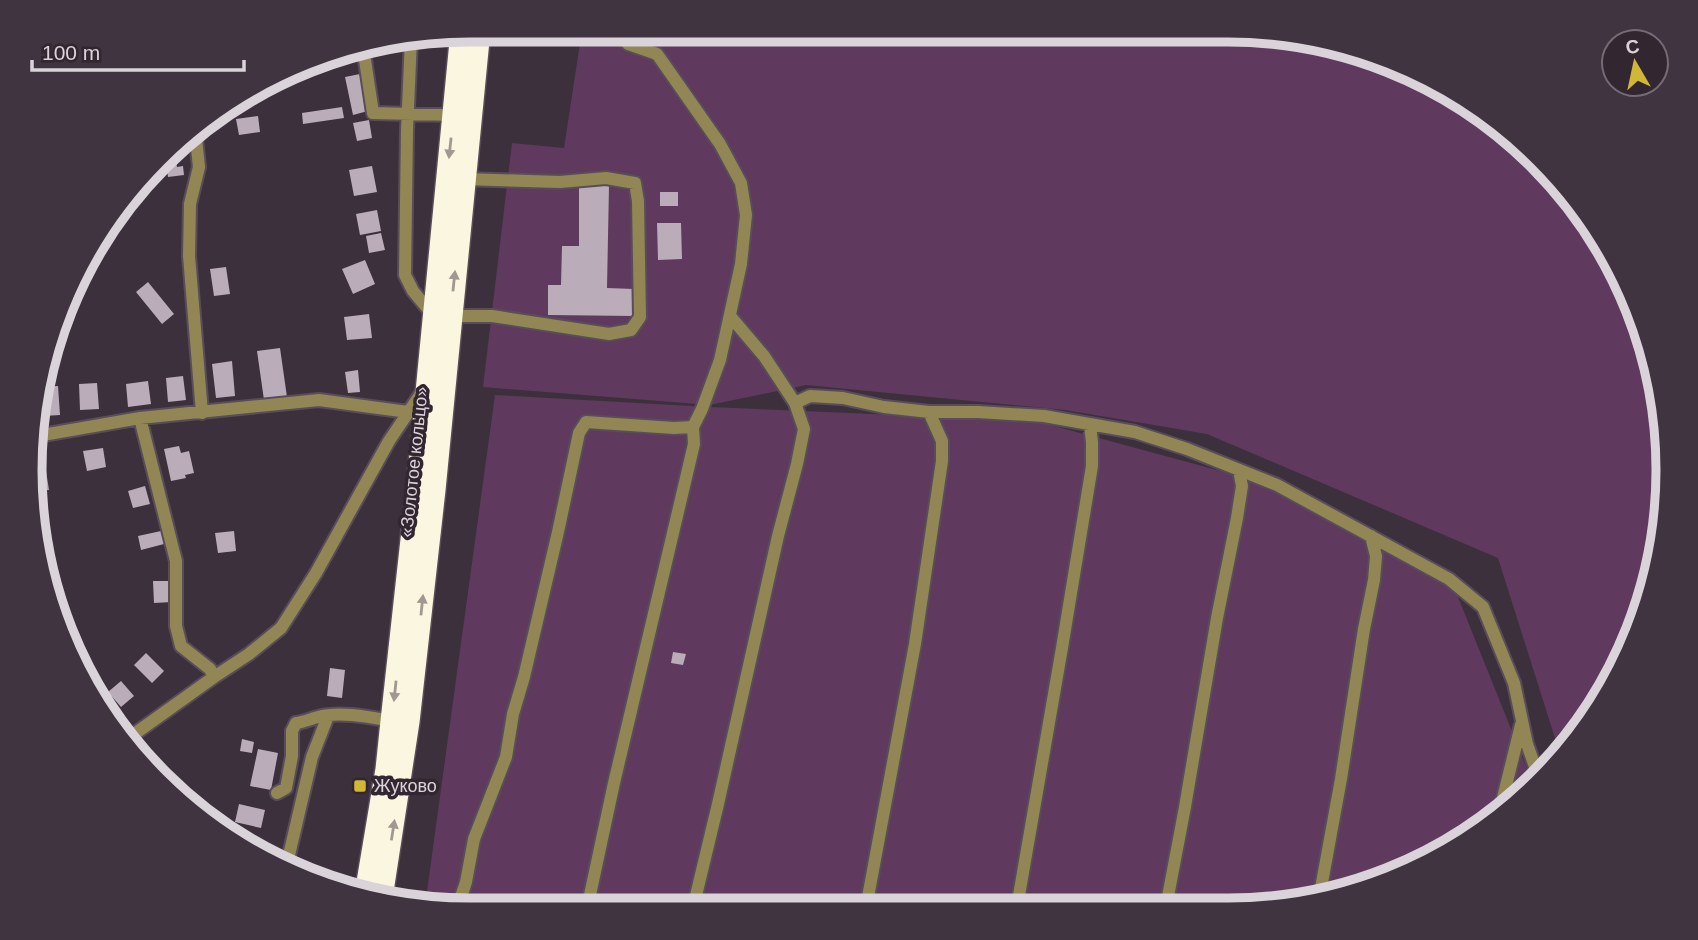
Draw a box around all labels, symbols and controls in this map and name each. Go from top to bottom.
scale bar [32,28,243,72]
north arrow [1600,28,1670,98]
text: С [1624,35,1641,58]
text: 100 m [42,41,100,64]
one-way arrow [444,137,455,159]
one-way arrow [449,269,460,291]
street label: «Золотое кольцо» [396,386,432,538]
one-way arrow [416,593,427,615]
one-way arrow [389,680,400,702]
place label: Жуково [374,776,437,796]
marker: Жуково [352,778,368,794]
one-way arrow [388,819,399,841]

